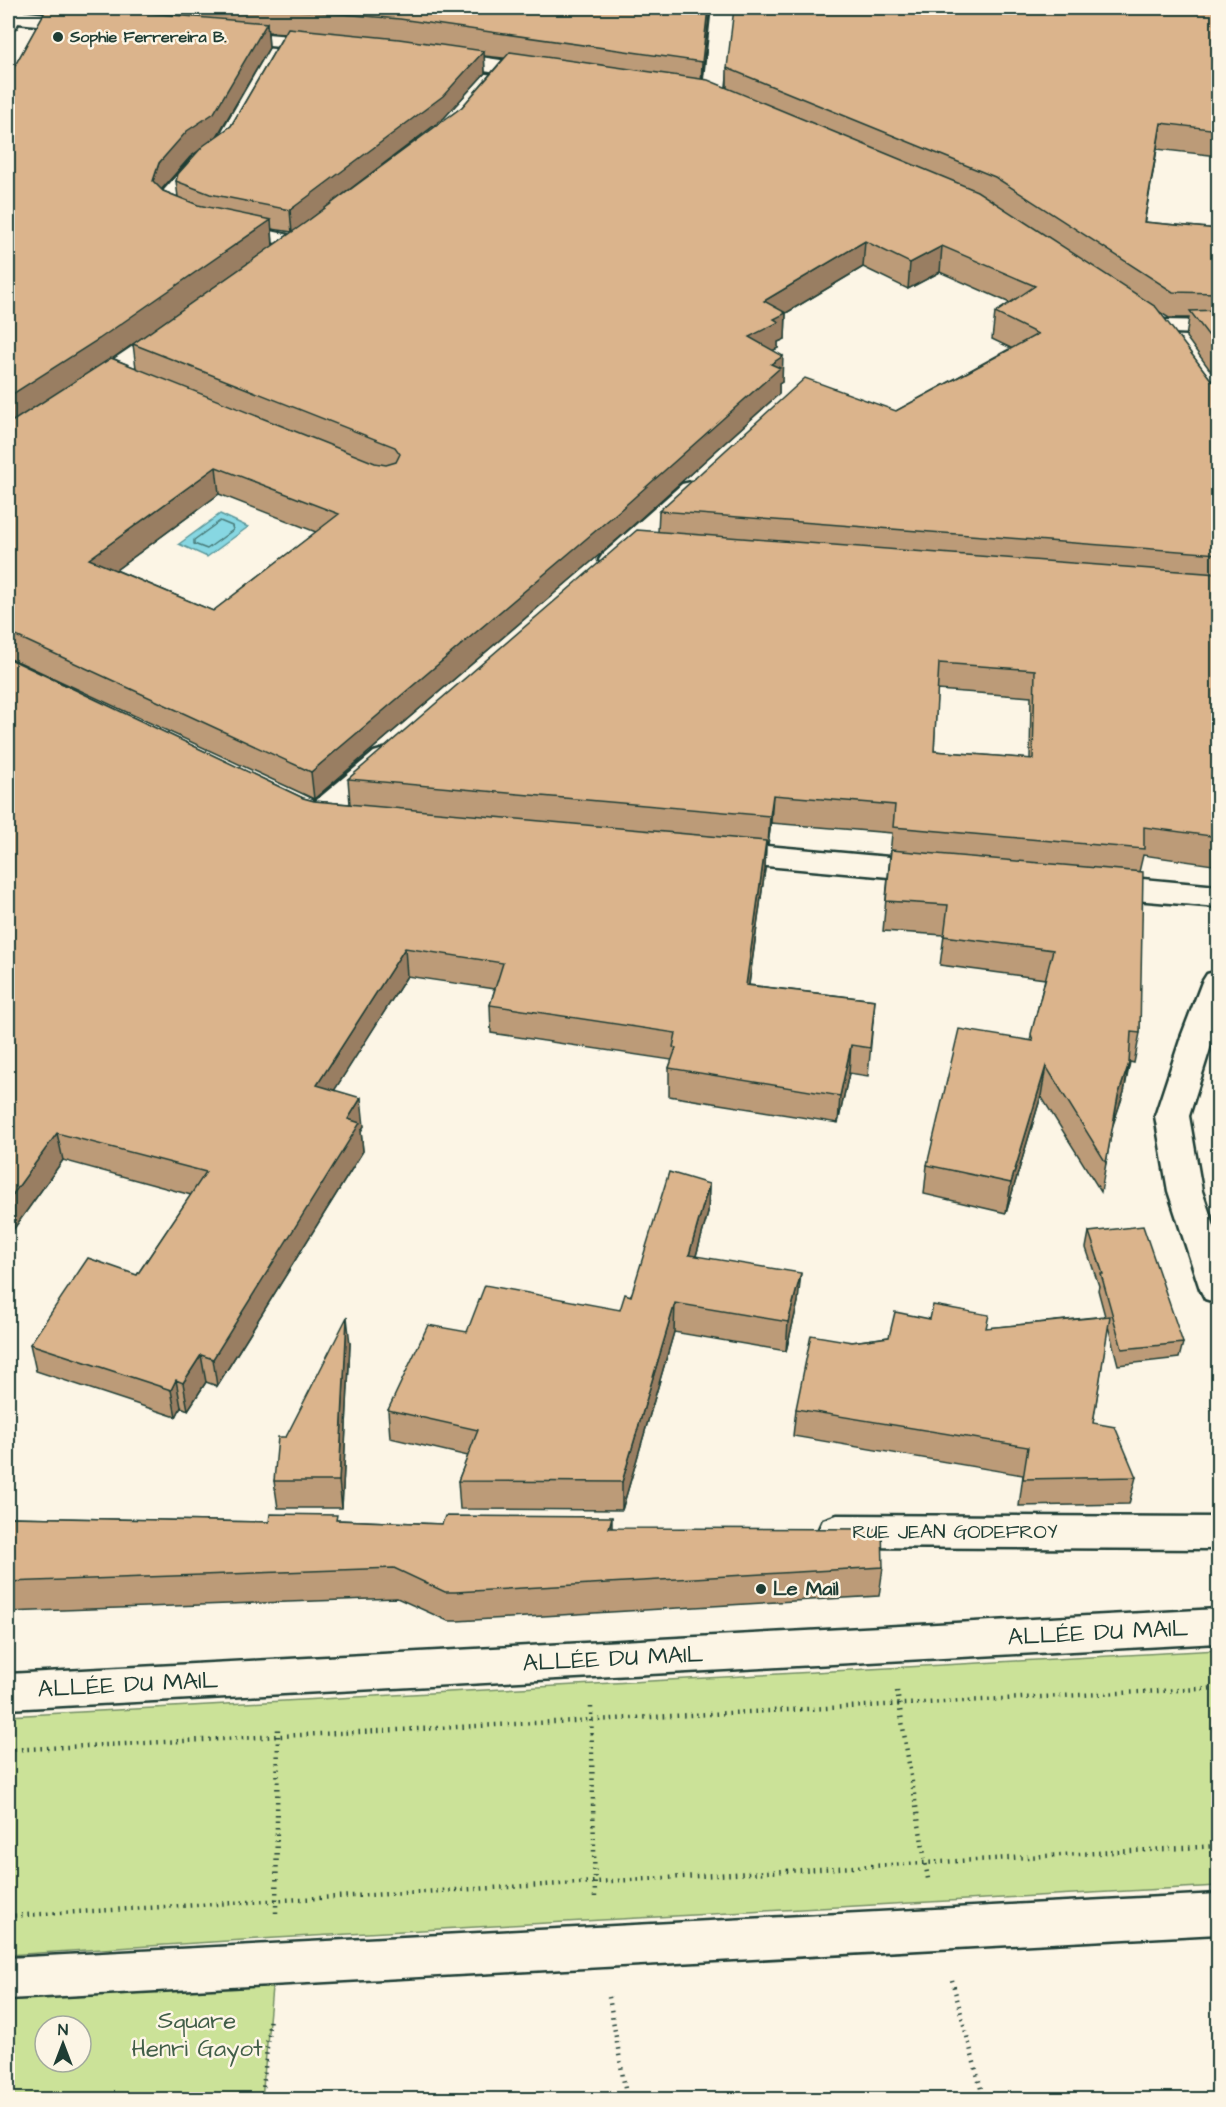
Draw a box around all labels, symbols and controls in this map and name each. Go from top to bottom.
place label: Sophie Ferrereira B. [69,26,227,48]
marker: Sophie Ferrereira B. [51,30,65,44]
street label: RUE JEAN GODEFROY [852,1518,1058,1546]
place label: Le Mail [773,1575,839,1603]
marker: Le Mail [754,1582,768,1596]
street label: ALLÉE DU MAIL [1007,1611,1190,1655]
street label: ALLÉE DU MAIL [522,1637,705,1681]
street label: ALLÉE DU MAIL [37,1663,220,1707]
park label: Square Henri Gayot [131,2004,263,2067]
north arrow [33,2014,93,2074]
text: N [58,2019,68,2041]

